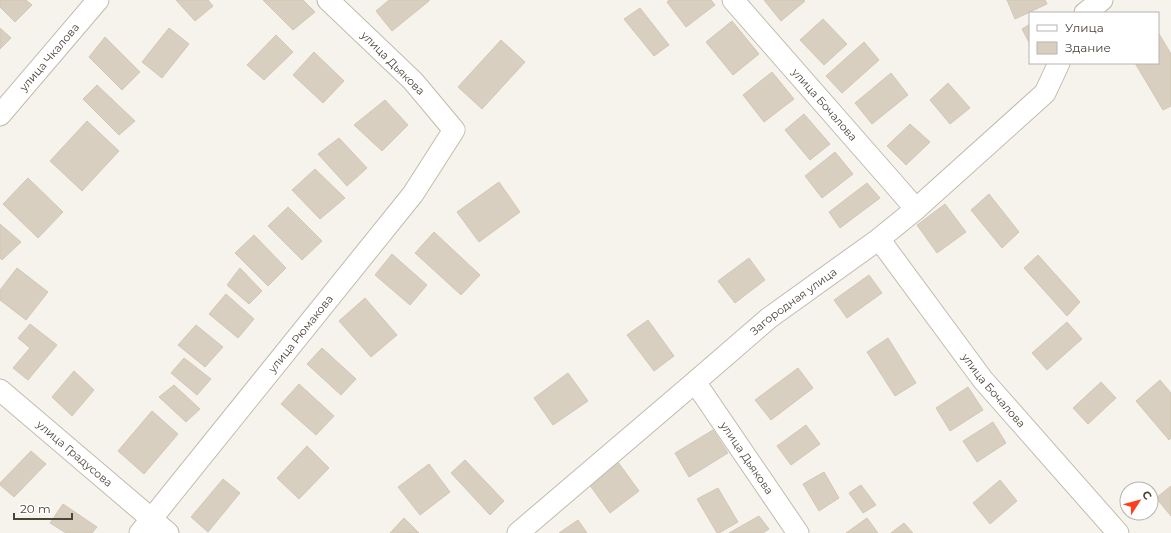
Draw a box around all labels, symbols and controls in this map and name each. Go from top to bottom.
legend [1029,12,1159,64]
street label: улица Чкалова [16,20,82,95]
text: Улица [1065,20,1104,35]
street label: улица Дьякова [357,27,428,98]
text: Здание [1065,40,1111,55]
street label: улица Бочалова [788,64,860,144]
street label: Загородная улица [747,265,840,338]
street label: улица Рюмакова [264,292,336,376]
street label: улица Бочалова [958,350,1029,430]
street label: улица Градусова [33,417,116,490]
street label: улица Дьякова [717,418,777,497]
north arrow [1119,481,1159,521]
text: С [1139,488,1155,502]
scale bar [14,495,72,521]
text: 20 m [20,501,51,516]

